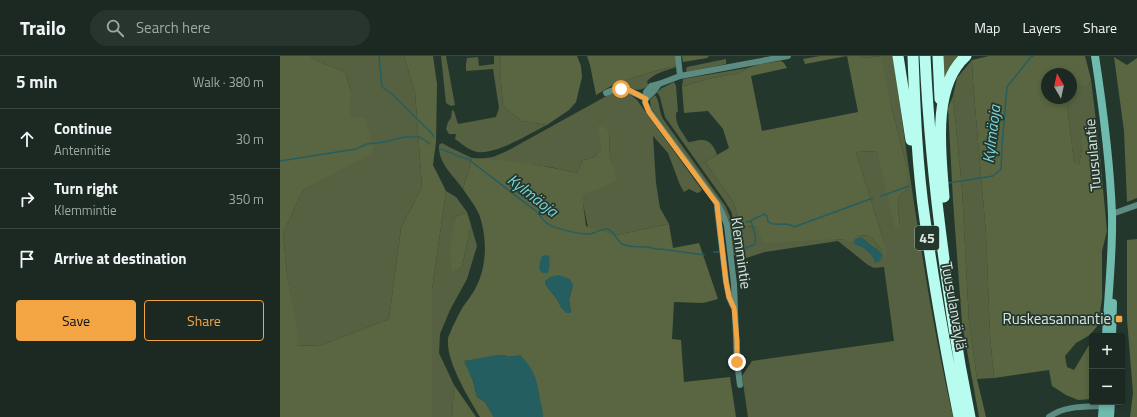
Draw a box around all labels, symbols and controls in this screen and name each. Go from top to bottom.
search box [90,10,370,46]
text: Trailo [20,13,66,42]
text: Search here [136,16,210,39]
icon: search [104,17,126,39]
text: Map [974,17,1000,38]
text: Layers [1022,17,1061,38]
text: Share [1083,17,1117,38]
north arrow [1041,68,1077,104]
text: 5 min [16,69,57,95]
text: Walk · 380 m [193,72,264,92]
route start [612,80,630,98]
water label: Kylmäoja [976,103,1007,164]
text: Continue [54,117,112,140]
street label: Tuusulantie [1078,118,1107,192]
icon: ahead [16,128,38,150]
text: 30 m [236,129,264,149]
text: Antennitie [54,140,111,160]
water label: Kylmäoja [503,168,564,223]
text: Turn right [54,177,118,200]
icon: right [16,188,38,210]
text: 350 m [228,189,264,209]
text: Klemmintie [54,200,116,220]
street label: Klemmintie [725,216,758,290]
road number: 45 [915,226,939,250]
text: Arrive at destination [54,247,187,270]
icon: arrive [16,248,38,270]
street label: Tuusulanväylä [935,260,974,352]
button: Save [16,300,136,341]
button: Share [144,300,264,341]
place label: Ruskeasannantie [1003,307,1111,330]
marker: Ruskeasannantie [1114,314,1124,324]
map controls [1089,333,1125,405]
button: + [1089,333,1125,369]
route end [728,353,746,371]
button: − [1089,369,1125,405]

